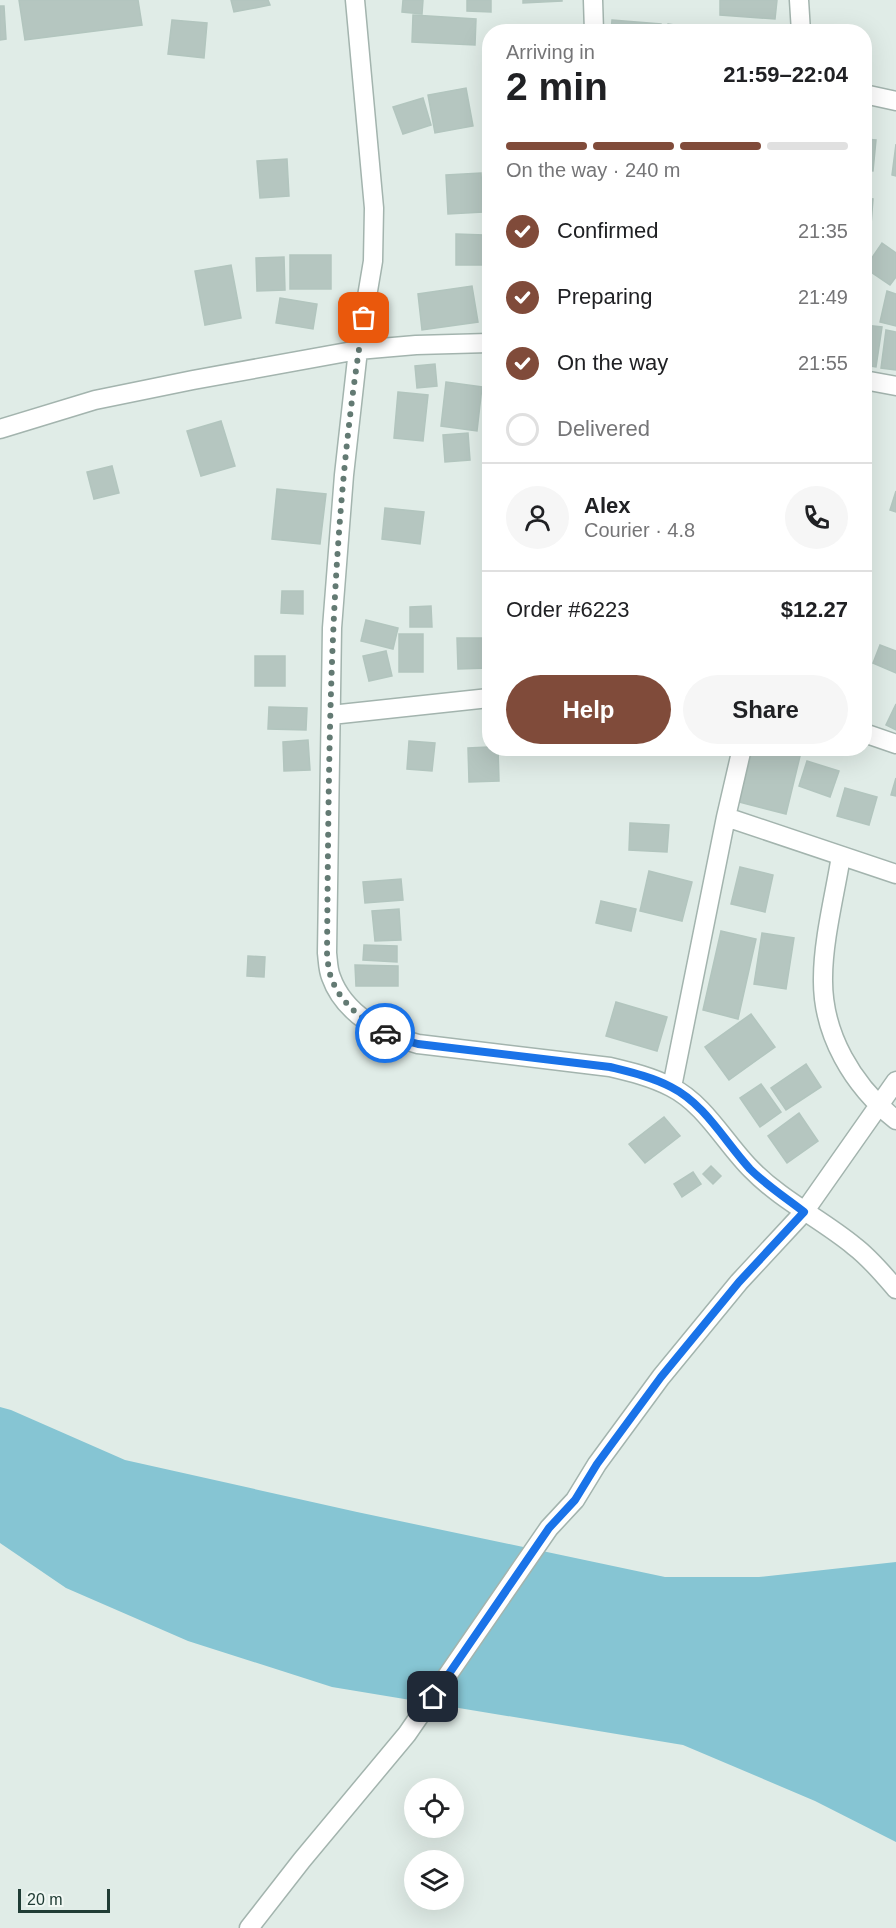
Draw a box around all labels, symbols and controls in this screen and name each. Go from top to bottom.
text: Arriving in [506,41,595,63]
text: 21:59–22:04 [723,62,848,87]
text: 2 min [506,65,608,108]
text: On the way · 240 m [506,159,681,181]
icon: check [506,215,539,248]
text: Confirmed [557,218,658,243]
text: 21:35 [798,220,848,242]
icon: check [506,281,539,314]
text: Preparing [557,284,652,309]
text: 21:49 [798,286,848,308]
pin [338,292,389,343]
icon: bag [347,301,380,334]
icon: check [506,347,539,380]
text: On the way [557,350,668,375]
text: 21:55 [798,352,848,374]
text: Delivered [557,416,650,441]
button: person [506,486,569,549]
button: phone [785,486,848,549]
text: Alex [584,493,630,518]
text: Courier · 4.8 [584,519,695,541]
text: Order #6223 [506,597,630,622]
text: $12.27 [781,597,848,622]
button: Help [506,675,671,744]
button: Share [683,675,848,744]
courier [355,1003,415,1063]
icon: car [369,1017,402,1050]
pin [407,1671,458,1722]
icon: home [416,1680,449,1713]
map controls [404,1778,464,1910]
button: locate [404,1778,464,1838]
button: layers [404,1850,464,1910]
scale bar [18,1886,110,1914]
text: 20 m [27,1891,63,1908]

